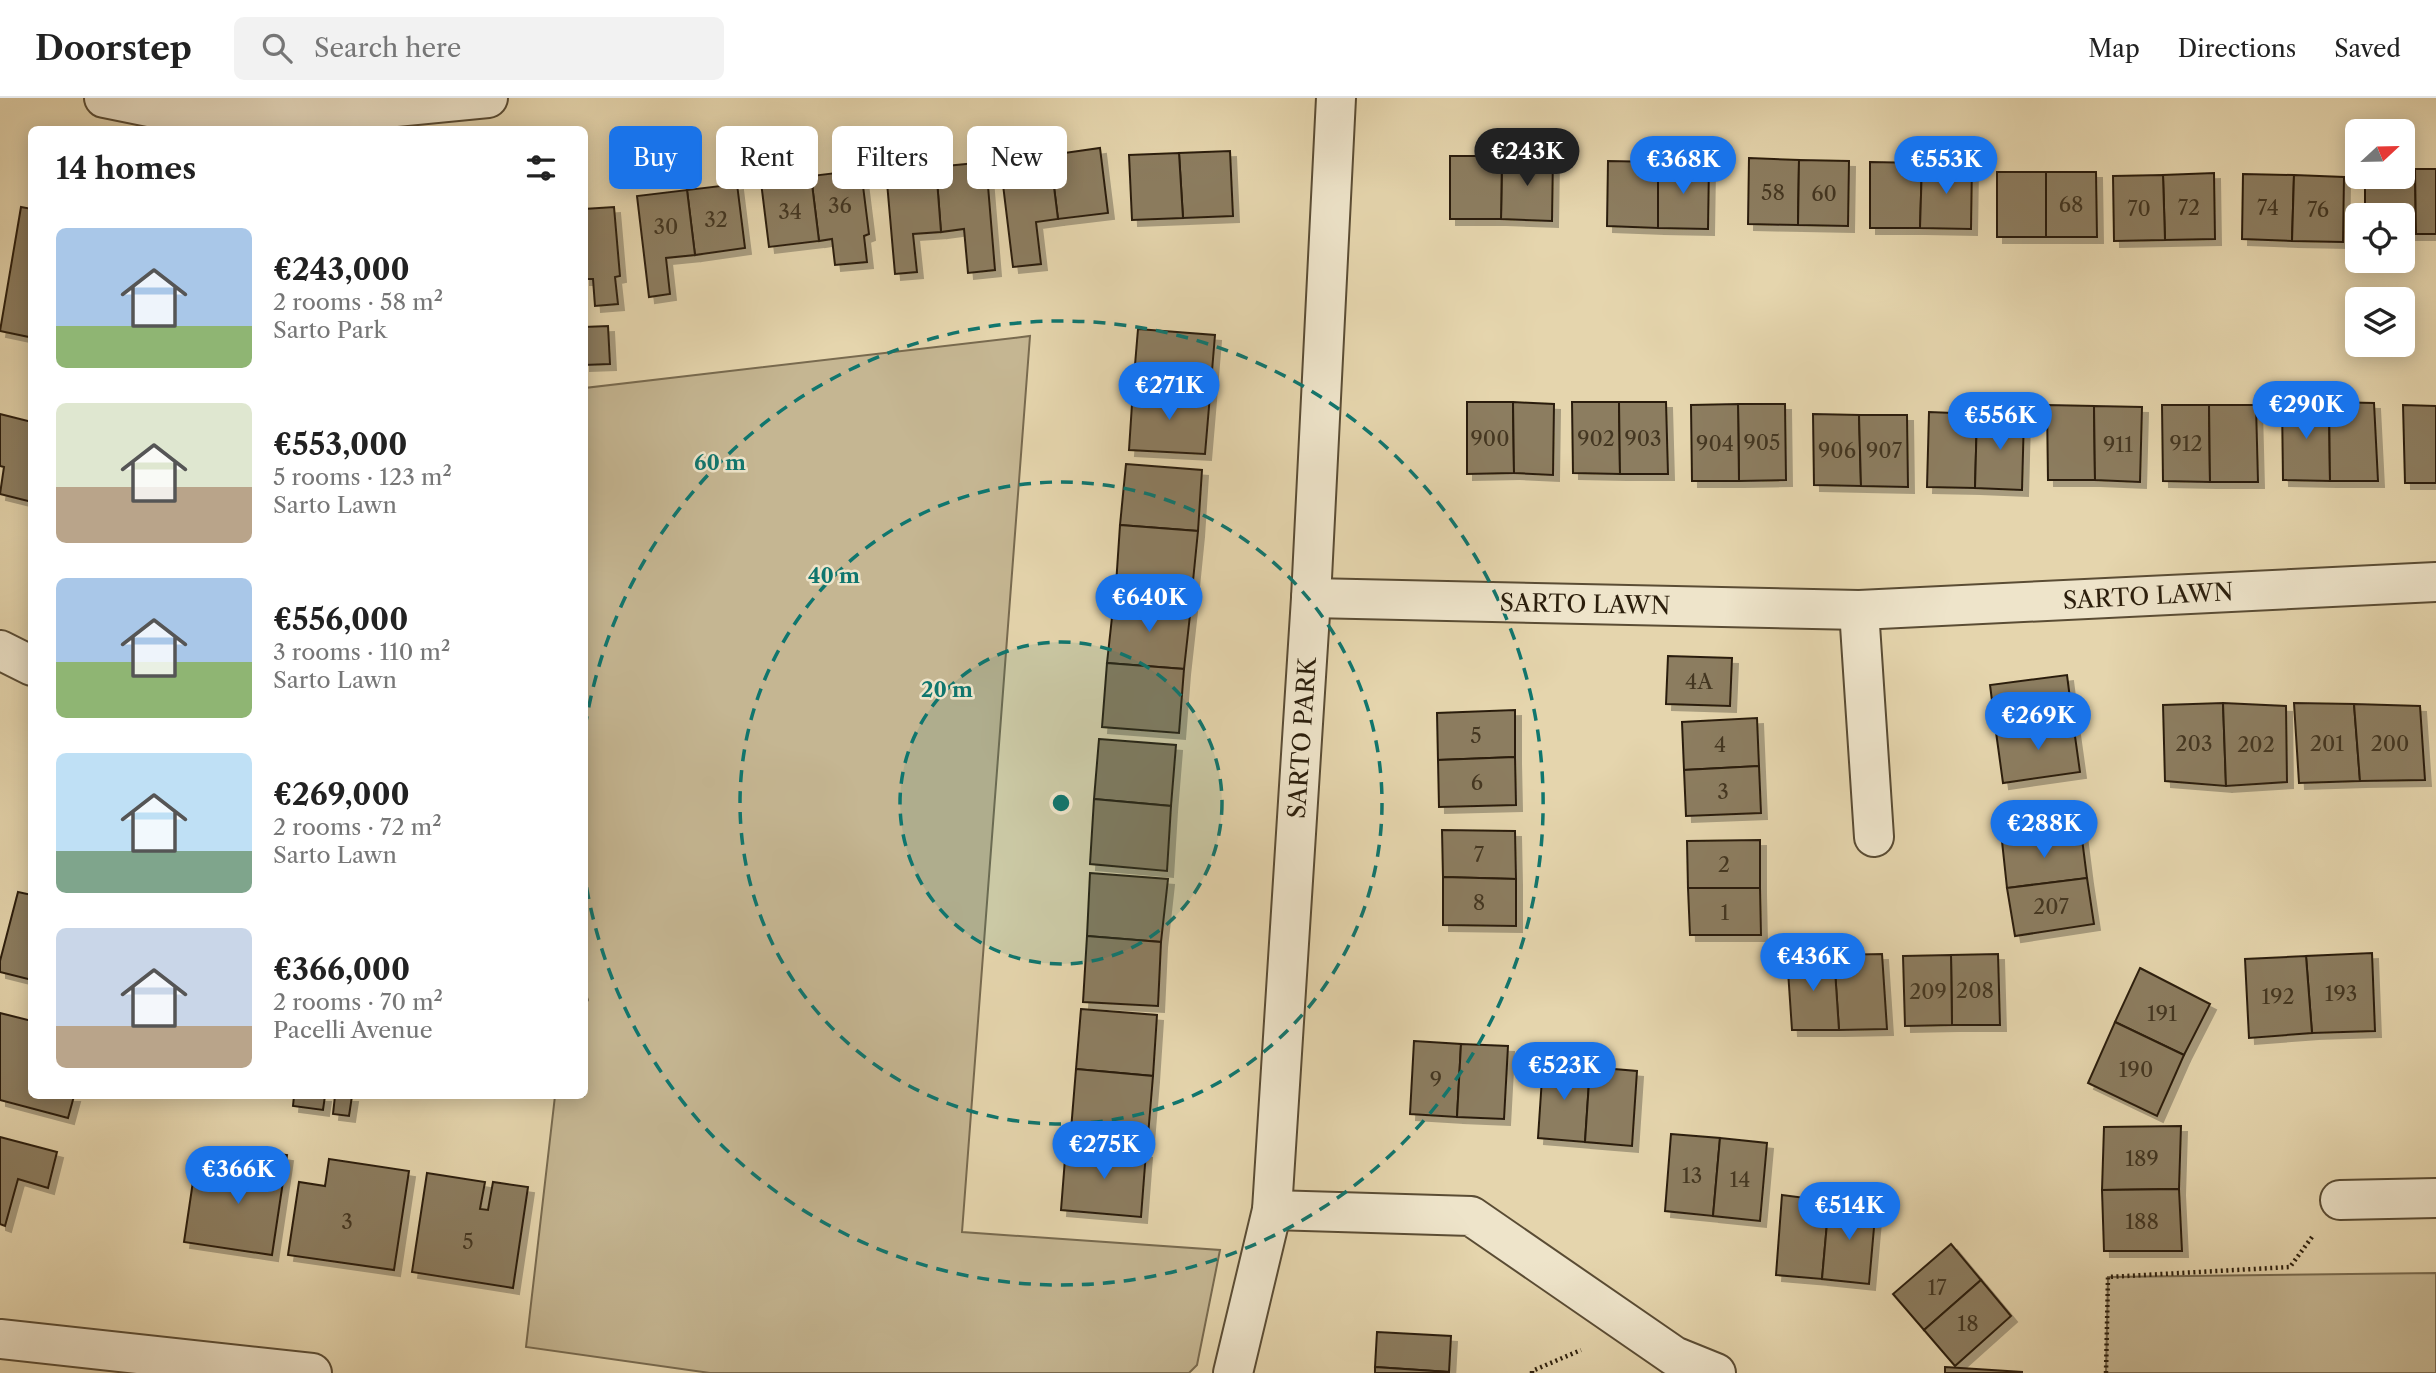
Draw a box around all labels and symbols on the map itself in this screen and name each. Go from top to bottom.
north arrow [2345,119,2415,189]
pin: €243K [1478,129,1576,188]
pin: €368K [1634,136,1732,196]
pin: €553K [1897,136,1995,196]
house number: 58 [1761,180,1785,205]
house number: 60 [1811,181,1837,206]
house number: 68 [2059,192,2083,217]
house number: 36 [828,193,852,218]
house number: 72 [2178,195,2200,220]
house number: 74 [2257,195,2279,220]
house number: 70 [2127,196,2151,221]
house number: 76 [2307,197,2329,222]
house number: 34 [778,199,802,224]
house number: 32 [704,207,728,232]
house number: 30 [654,214,678,239]
pin: €271K [1120,362,1218,422]
pin: €290K [2257,382,2355,441]
pin: €556K [1951,392,2049,452]
house number: 900 [1471,426,1509,451]
house number: 902 [1577,426,1615,451]
house number: 903 [1624,426,1662,451]
house number: 905 [1743,430,1781,455]
house number: 904 [1696,431,1734,456]
house number: 912 [2169,431,2203,456]
house number: 911 [2103,432,2133,457]
house number: 906 [1818,438,1856,463]
house number: 907 [1866,438,1903,463]
text: 60 m [694,450,746,475]
text: 40 m [808,563,860,588]
pin: €640K [1100,574,1198,634]
street label: SARTO LAWN [2062,577,2234,615]
street label: SARTO LAWN [1499,588,1671,620]
street label: SARTO PARK [1282,655,1322,820]
house number: 4A [1685,669,1713,694]
text: 20 m [921,677,973,702]
pin: €269K [1989,692,2087,752]
house number: 5 [1470,723,1482,748]
house number: 203 [2176,731,2212,756]
house number: 201 [2310,731,2344,756]
house number: 200 [2371,731,2409,756]
house number: 4 [1714,732,1726,757]
house number: 202 [2237,732,2275,757]
house number: 6 [1471,770,1483,795]
house number: 3 [1717,779,1729,804]
centre of rings [1049,791,1073,815]
pin: €288K [1995,800,2093,860]
house number: 7 [1474,842,1485,867]
house number: 2 [1718,852,1730,877]
house number: 8 [1473,890,1485,915]
house number: 207 [2033,894,2070,919]
house number: 1 [1721,900,1730,925]
pin: €436K [1764,934,1862,993]
house number: 208 [1956,978,1994,1003]
house number: 209 [1909,979,1947,1004]
house number: 193 [2325,981,2357,1006]
house number: 192 [2261,984,2295,1009]
house number: 191 [2147,1001,2177,1026]
pin: €523K [1515,1042,1613,1102]
house number: 190 [2119,1057,2153,1082]
house number: 9 [1430,1067,1442,1092]
pin: €275K [1055,1122,1153,1181]
pin: €366K [189,1146,287,1206]
house number: 189 [2125,1146,2159,1171]
house number: 13 [1682,1163,1702,1188]
house number: 14 [1730,1167,1750,1192]
pin: €514K [1800,1182,1898,1242]
house number: 3 [341,1209,353,1234]
house number: 188 [2125,1209,2159,1234]
house number: 5 [462,1229,474,1254]
house number: 17 [1927,1275,1947,1300]
house number: 18 [1957,1311,1979,1336]

